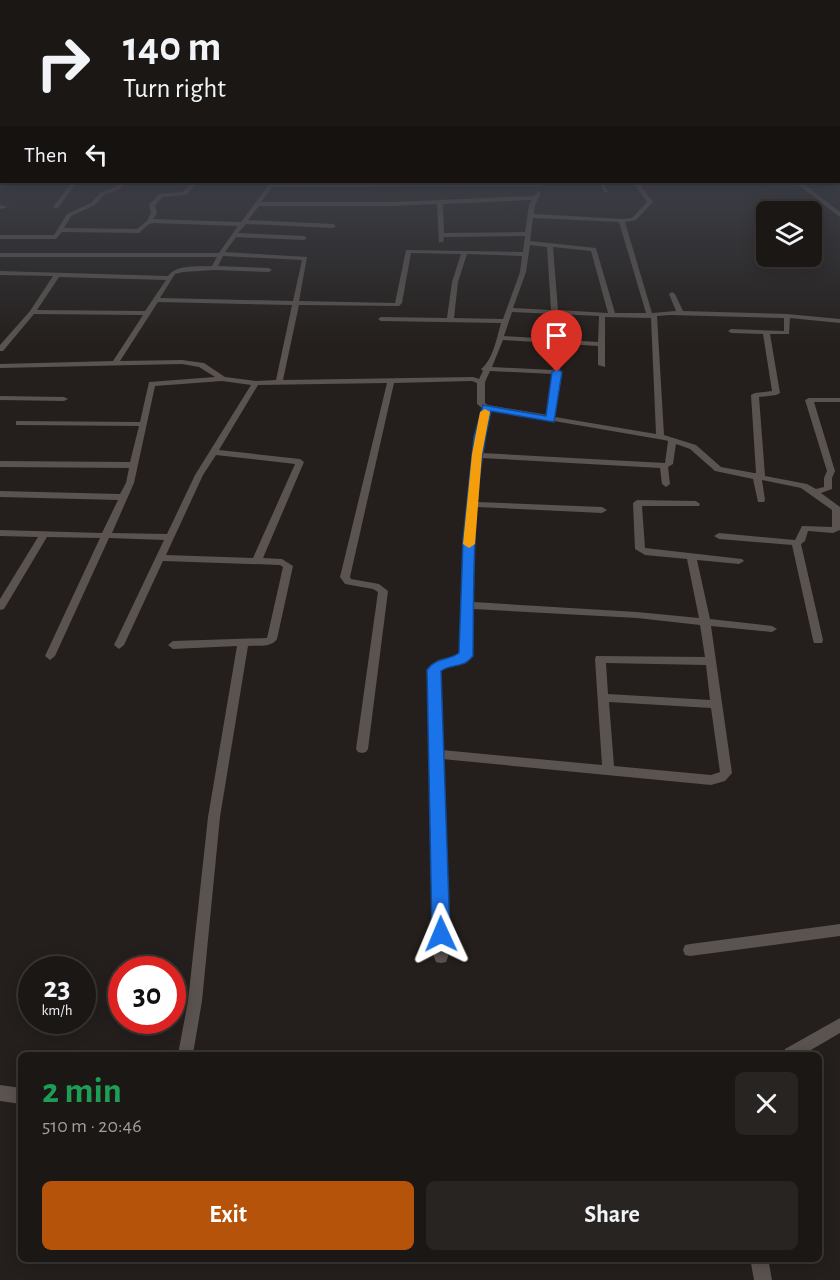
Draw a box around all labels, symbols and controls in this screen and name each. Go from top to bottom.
icon: right [24,24,102,102]
text: 140 m [123,26,221,68]
text: Turn right [123,75,226,102]
icon: left [80,138,113,171]
text: Then [24,144,68,166]
map controls [756,201,822,267]
button: layers [756,201,822,267]
pin [531,310,582,372]
icon: arrive [540,319,573,352]
position arrow [409,902,473,966]
speed limit sign: 30 [108,956,186,1034]
text: 23 [43,973,71,1003]
text: km/h [42,1003,72,1018]
button: close [735,1072,798,1135]
text: 2 min [42,1073,122,1109]
text: 510 m · 20:46 [42,1116,142,1136]
button: Exit [42,1181,414,1250]
button: Share [426,1181,798,1250]

